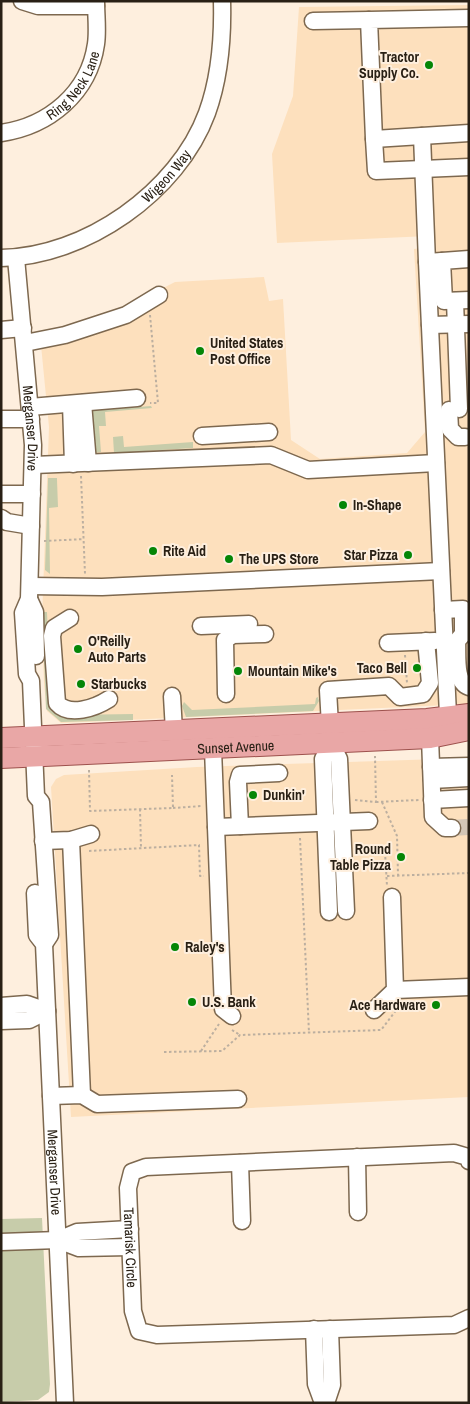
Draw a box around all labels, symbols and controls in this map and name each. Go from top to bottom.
place label: Tractor Supply Co. [359,48,420,82]
street label: Ring Neck Lane [43,49,103,124]
marker: Tractor Supply Co. [423,59,435,71]
street label: Wigeon Way [138,146,195,207]
place label: United States Post Office [210,334,283,368]
marker: United States Post Office [194,345,206,357]
street label: Merganser Drive [19,385,42,471]
place label: In-Shape [353,496,401,514]
marker: In-Shape [337,499,349,511]
place label: Rite Aid [163,542,206,560]
marker: Rite Aid [147,545,159,557]
place label: Star Pizza [344,546,399,564]
marker: Star Pizza [402,549,414,561]
place label: The UPS Store [239,550,319,568]
marker: The UPS Store [223,553,235,565]
place label: O'Reilly Auto Parts [88,632,146,666]
marker: O'Reilly Auto Parts [72,643,84,655]
place label: Taco Bell [357,659,407,677]
place label: Mountain Mike's [248,662,337,680]
marker: Taco Bell [411,662,423,674]
marker: Mountain Mike's [232,665,244,677]
place label: Starbucks [91,675,147,693]
marker: Starbucks [75,678,87,690]
street label: Sunset Avenue [197,736,275,758]
place label: Dunkin' [263,786,305,804]
marker: Dunkin' [247,789,259,801]
place label: Round Table Pizza [330,840,392,874]
marker: Round Table Pizza [395,851,407,863]
place label: Raley's [185,938,225,956]
marker: Raley's [169,941,181,953]
place label: U.S. Bank [202,993,256,1011]
marker: U.S. Bank [186,996,198,1008]
place label: Ace Hardware [349,996,426,1014]
marker: Ace Hardware [430,999,442,1011]
street label: Merganser Drive [43,1129,65,1215]
street label: Tamarisk Circle [120,1207,141,1288]

